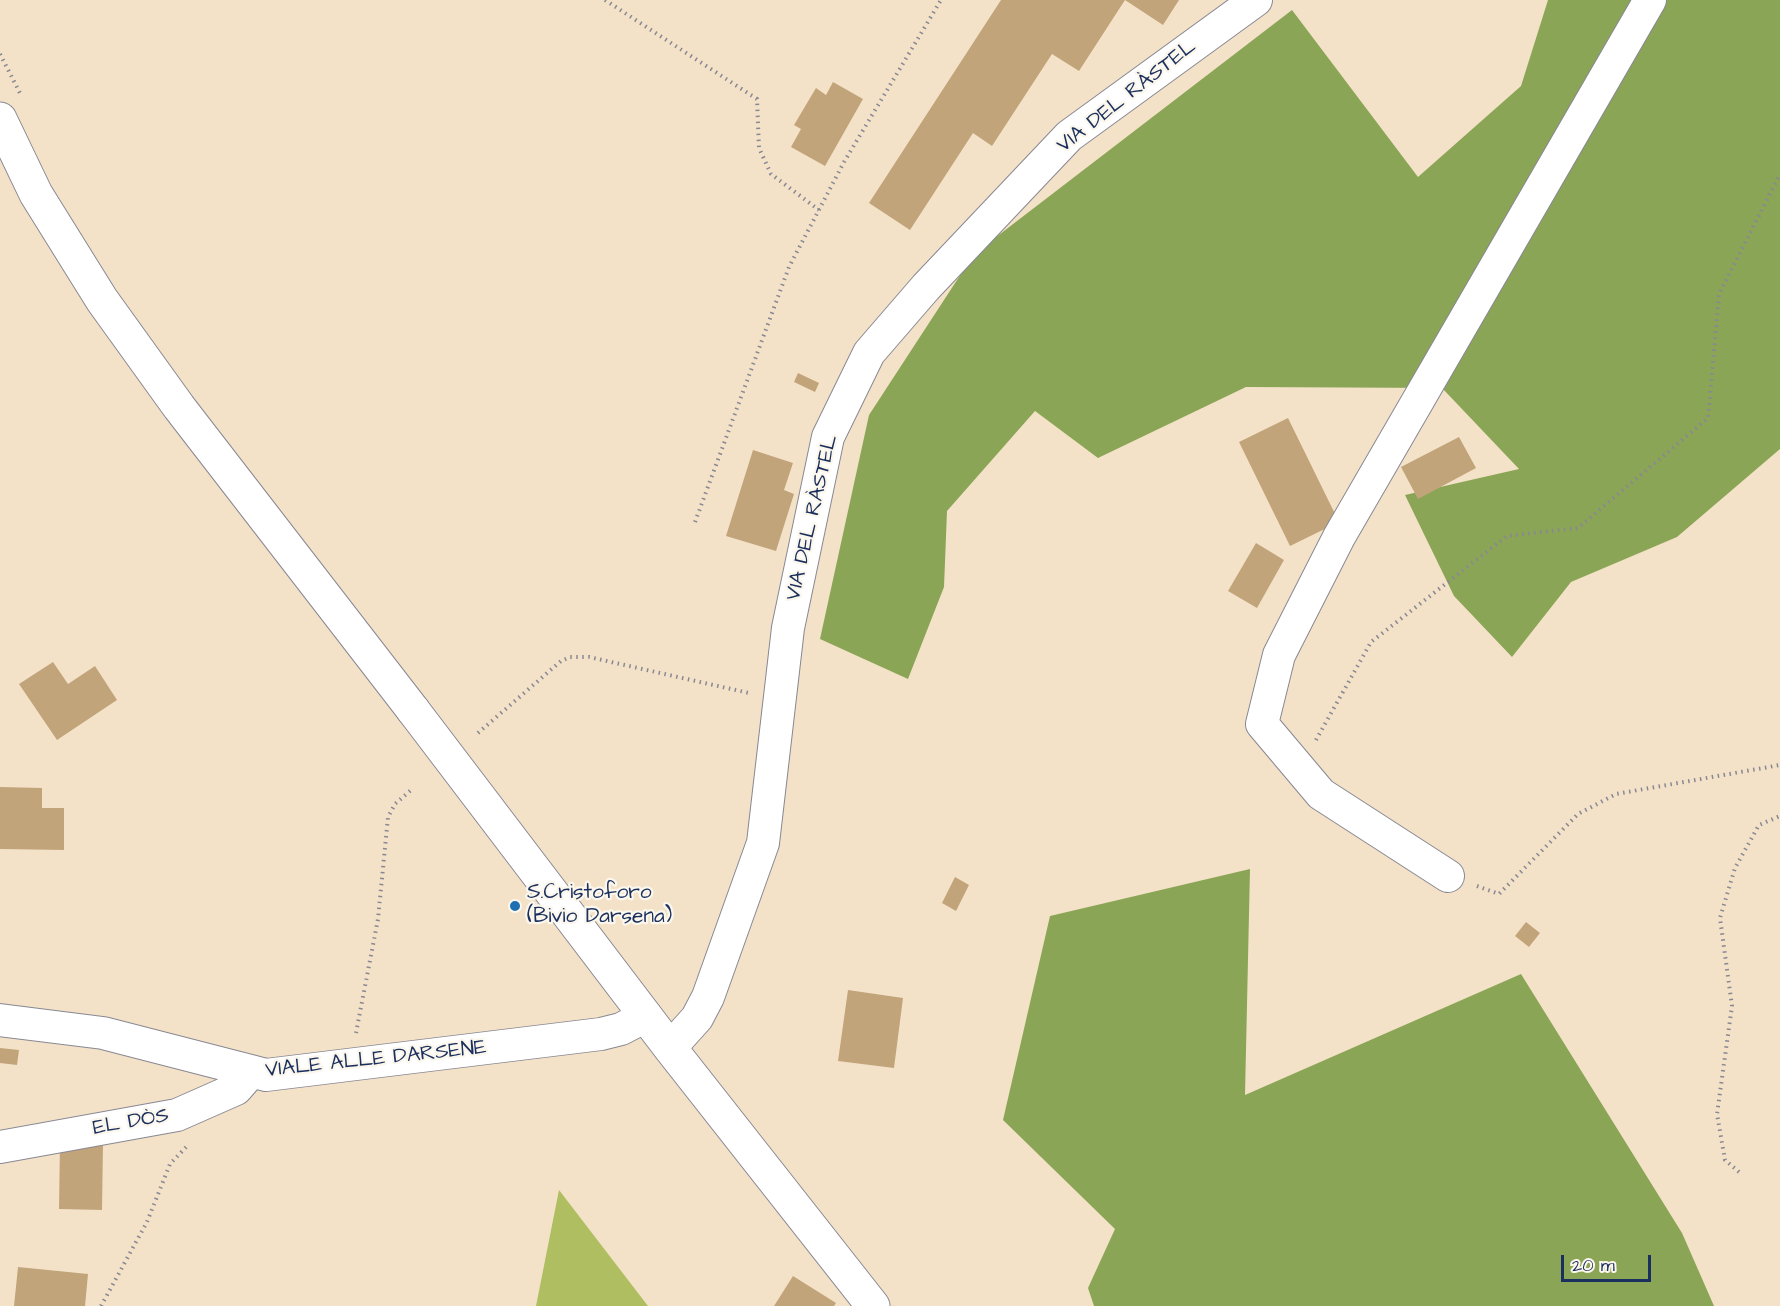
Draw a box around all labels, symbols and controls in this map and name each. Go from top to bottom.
street label: VIA DEL RÀSTEL [1053,35,1201,159]
street label: VIA DEL RÀSTEL [782,433,844,603]
place label: S.Cristoforo (Bivio Darsena) [527,881,672,931]
marker: S.Cristoforo (Bivio Darsena) [508,899,522,913]
street label: VIALE ALLE DARSENE [264,1036,488,1084]
street label: EL DÒS [91,1104,171,1142]
scale bar [1564,1243,1654,1281]
text: 20 m [1572,1253,1615,1278]

